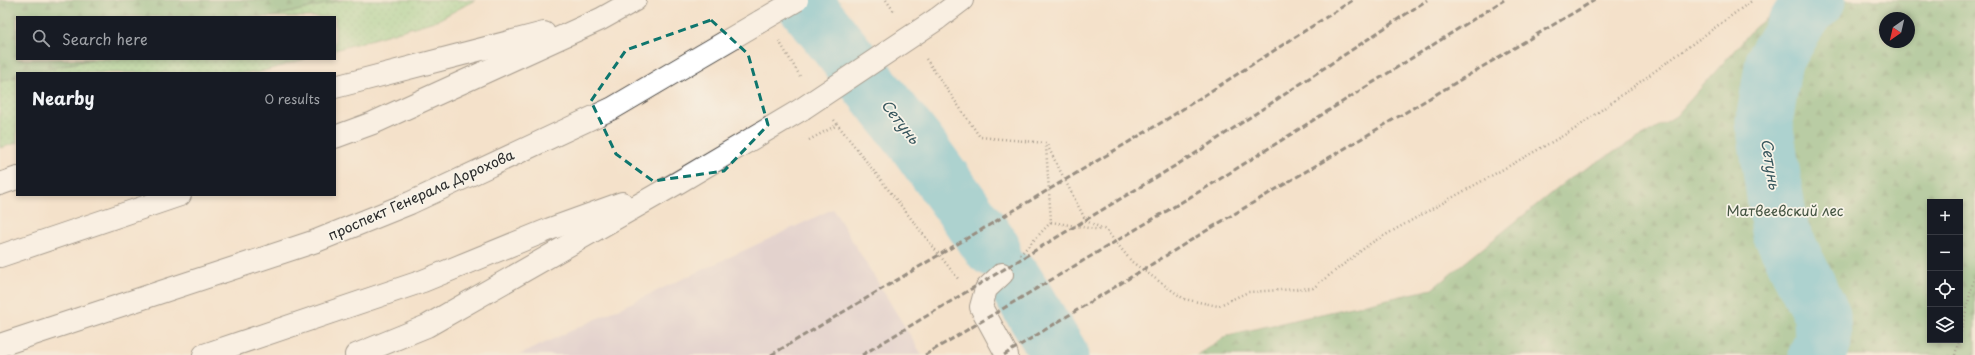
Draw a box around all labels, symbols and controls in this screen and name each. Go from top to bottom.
north arrow [1879,12,1915,48]
search box [16,16,336,60]
icon: search [30,27,52,49]
text: Search here [62,27,148,50]
text: Nearby [32,85,94,111]
text: 0 results [265,89,320,108]
water label: Сетунь [876,94,927,149]
water label: Сетунь [1756,137,1787,192]
street label: проспект Генерала Дорохова [324,144,518,245]
map controls [1927,199,1963,343]
button: + [1927,199,1963,235]
park label: Матвеевский лес [1727,200,1844,221]
button: − [1927,235,1963,271]
button: locate [1927,271,1963,307]
button: layers [1927,307,1963,343]

